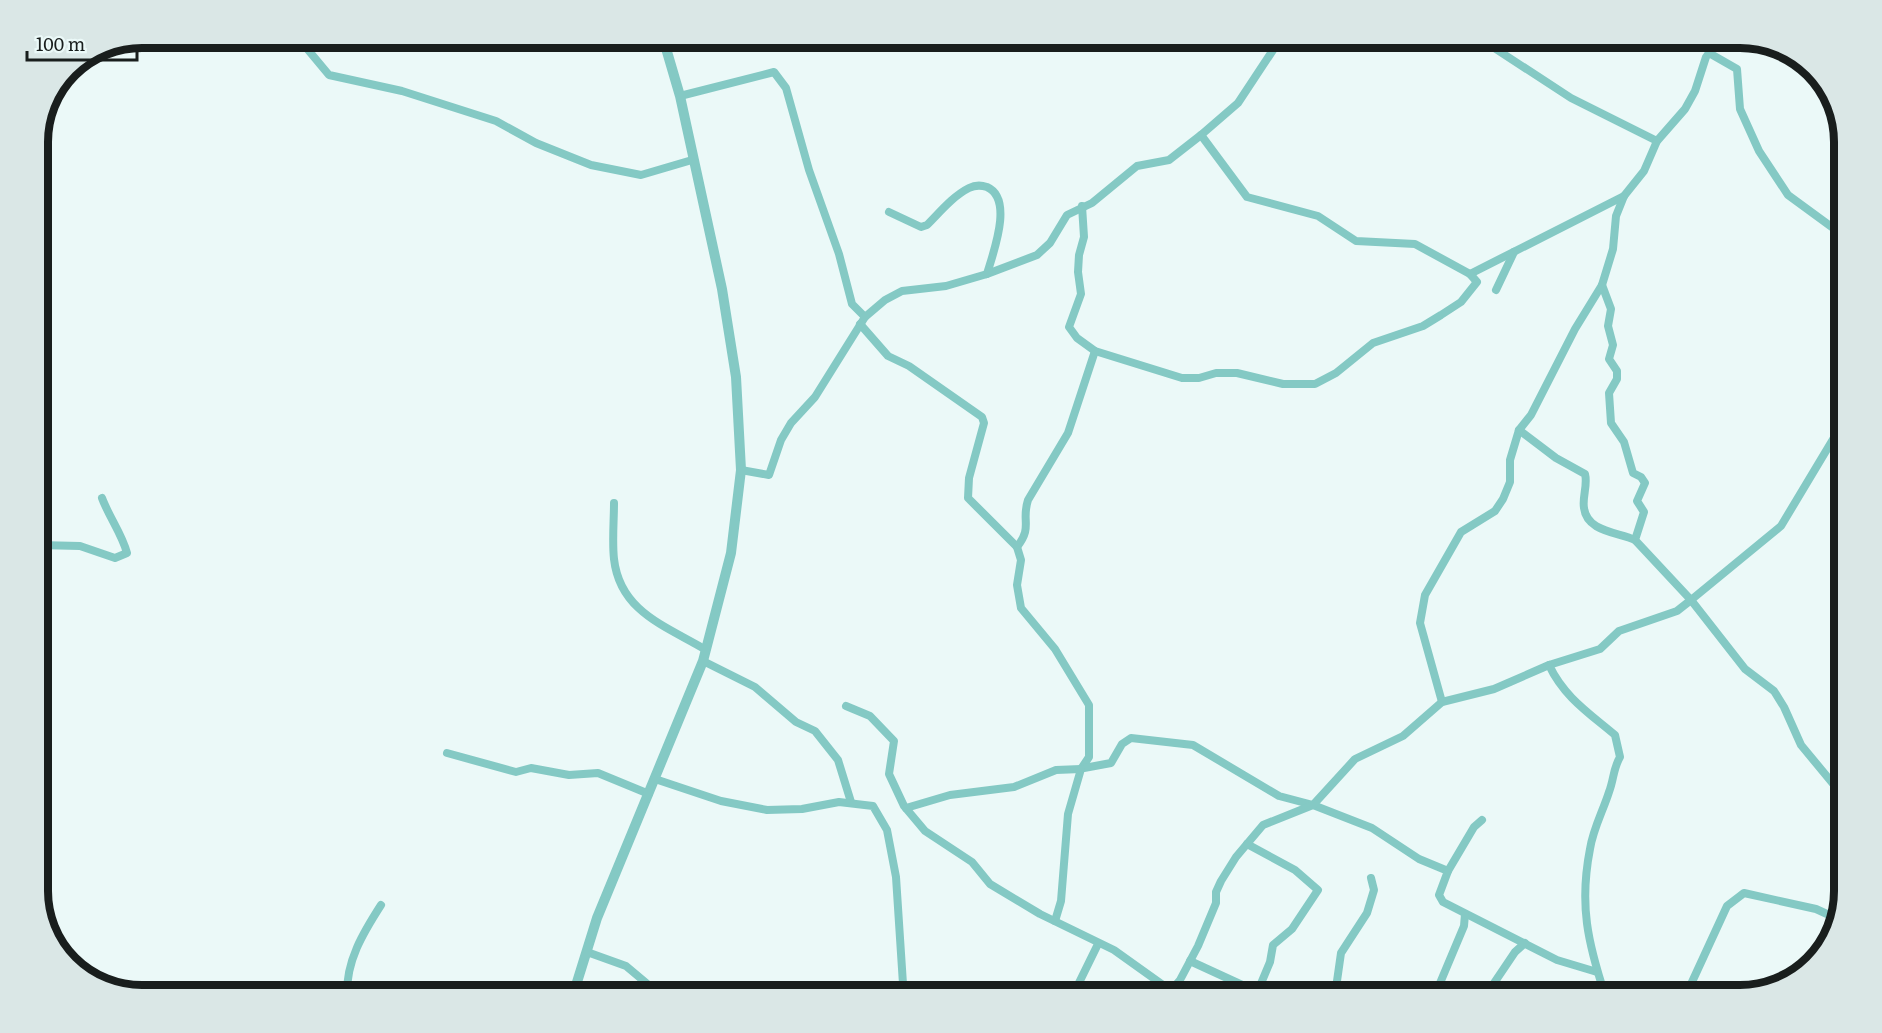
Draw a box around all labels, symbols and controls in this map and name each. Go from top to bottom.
scale bar [27,24,136,62]
text: 100 m [36,30,85,57]

